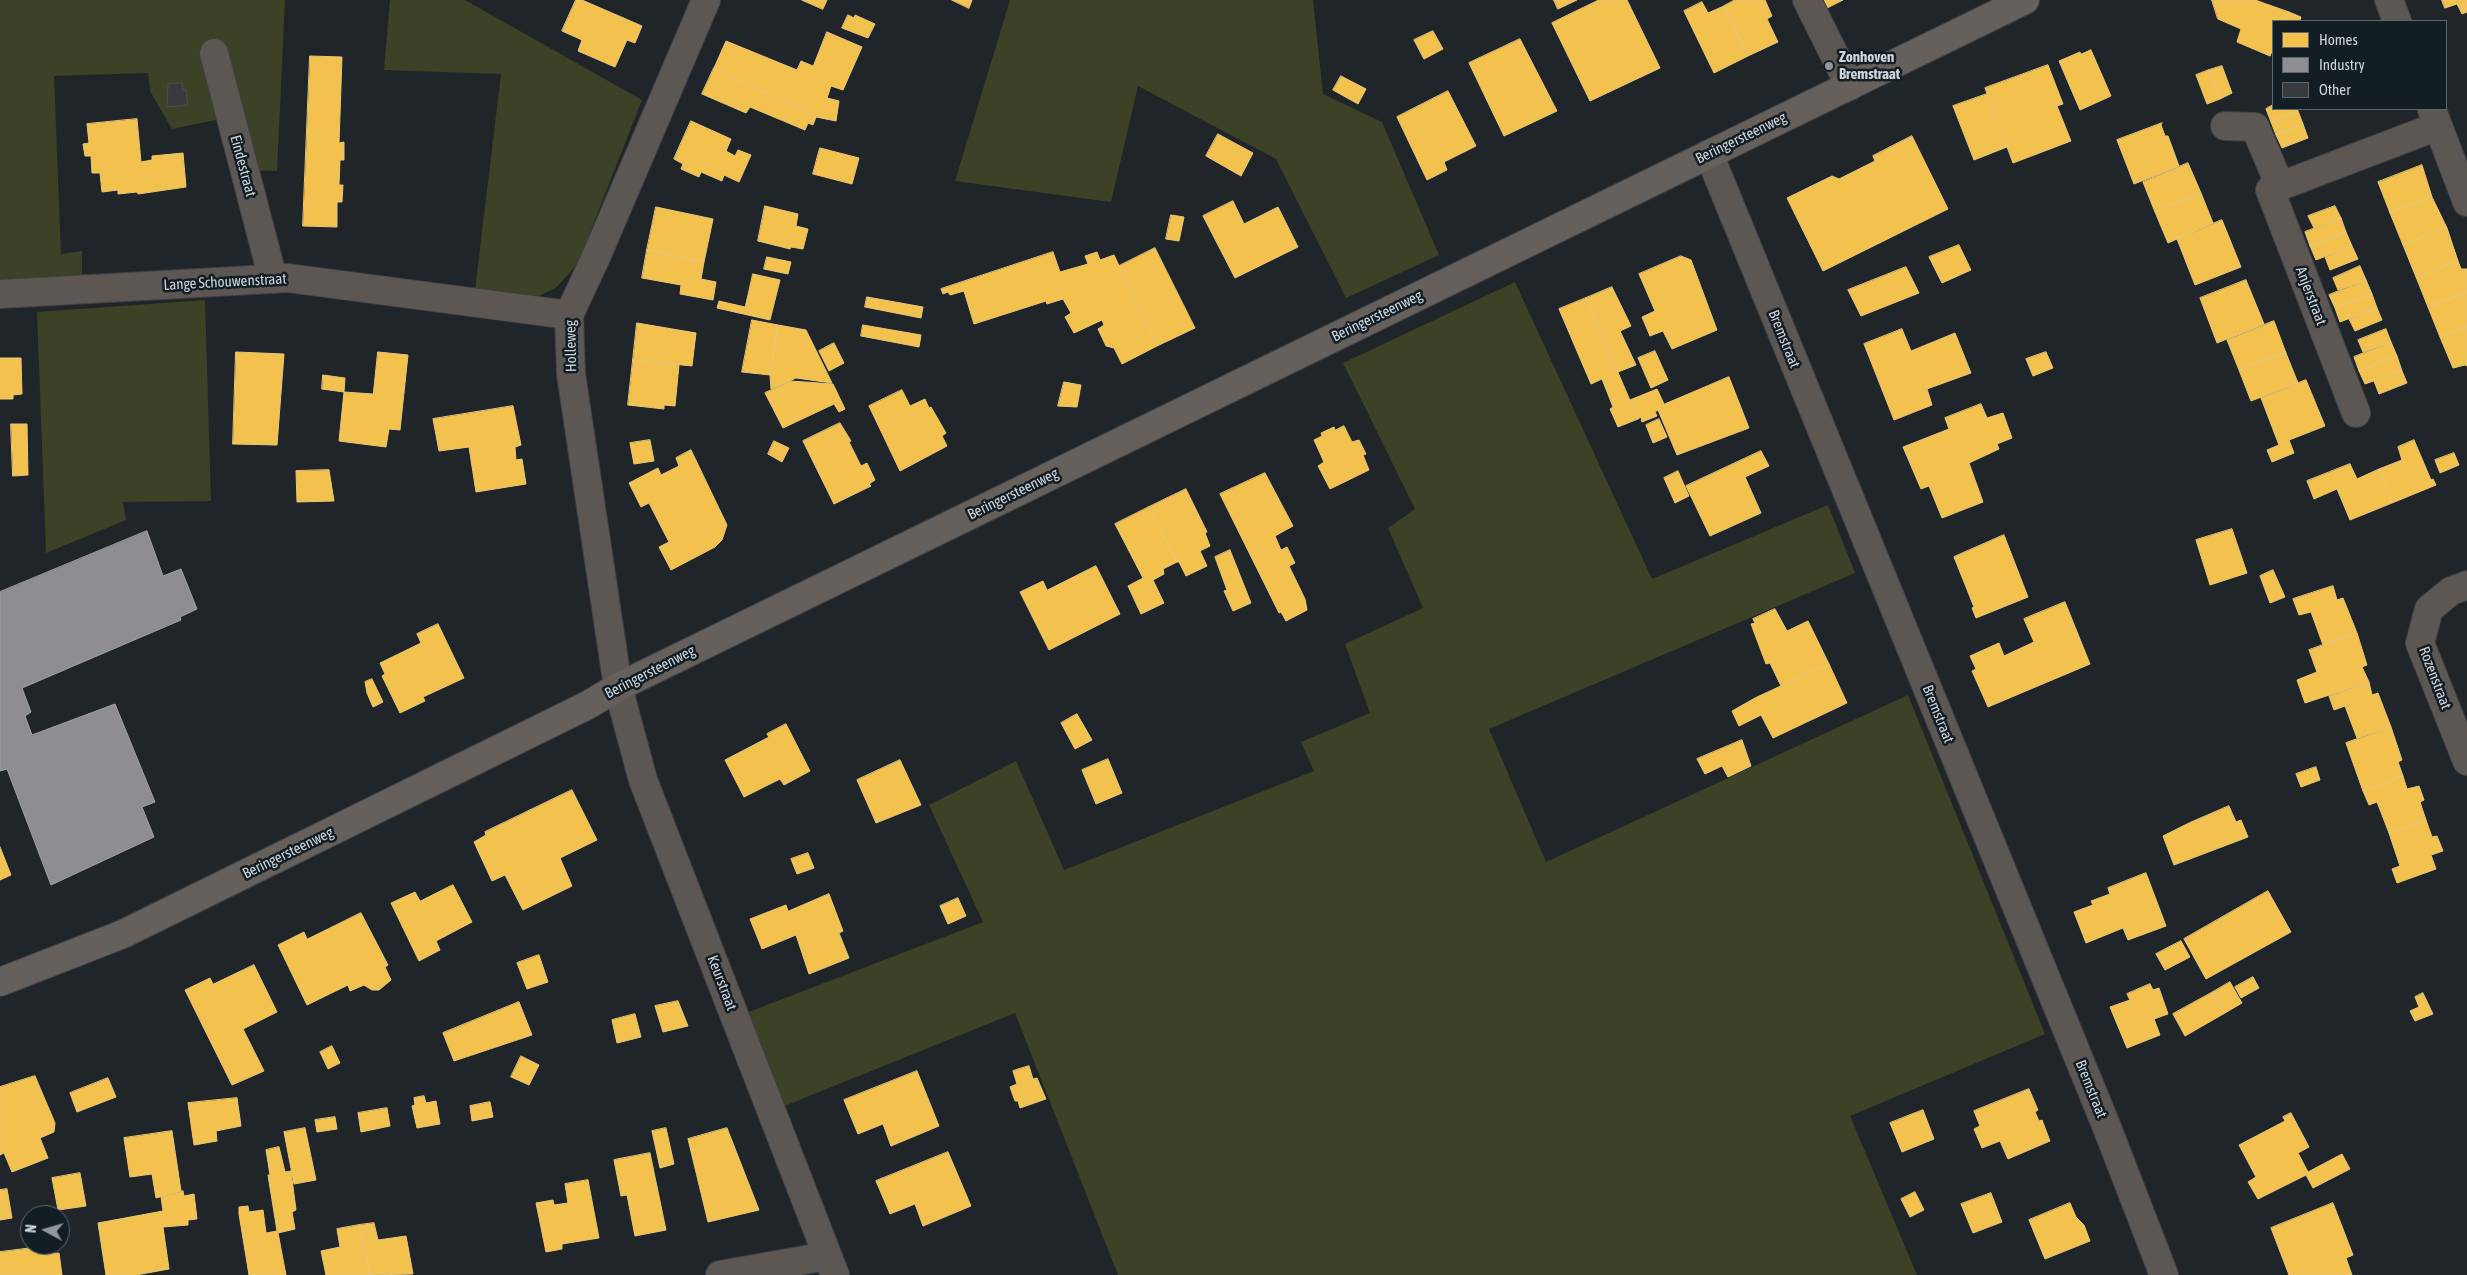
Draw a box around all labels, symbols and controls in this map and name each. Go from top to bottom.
legend [2272,20,2447,110]
text: Homes [2319,31,2358,48]
place label: Zonhoven Bremstraat [1839,48,1900,83]
text: Industry [2319,56,2365,73]
marker: Zonhoven Bremstraat [1823,60,1835,72]
text: Other [2319,81,2351,98]
street label: Beringersteenweg [1693,108,1789,168]
street label: Eindestraat [226,133,260,199]
street label: Anjerstraat [2292,264,2330,328]
street label: Lange Schouwenstraat [163,270,287,294]
street label: Beringersteenweg [1329,286,1425,346]
street label: Bremstraat [1764,307,1804,371]
street label: Holleweg [562,320,580,372]
street label: Beringersteenweg [965,464,1061,524]
street label: Beringersteenweg [602,642,698,702]
street label: Rozenstraat [2415,644,2455,712]
street label: Bremstraat [1918,682,1958,746]
street label: Beringersteenweg [240,823,336,883]
street label: Keurstraat [703,953,741,1013]
street label: Bremstraat [2071,1057,2111,1121]
north arrow [20,1205,70,1255]
text: N [23,1224,39,1233]

